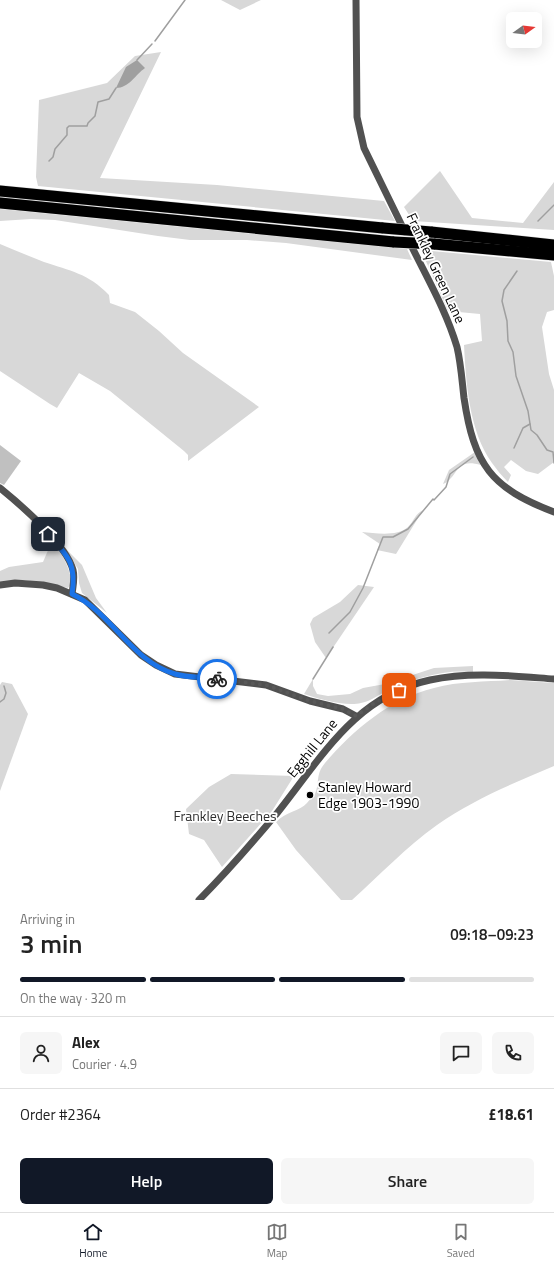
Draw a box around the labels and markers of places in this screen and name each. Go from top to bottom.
pin [31,517,65,551]
pin [382,673,416,707]
place label: Stanley Howard Edge 1903-1990 [318,776,419,813]
marker: Stanley Howard Edge 1903-1990 [305,790,315,800]

